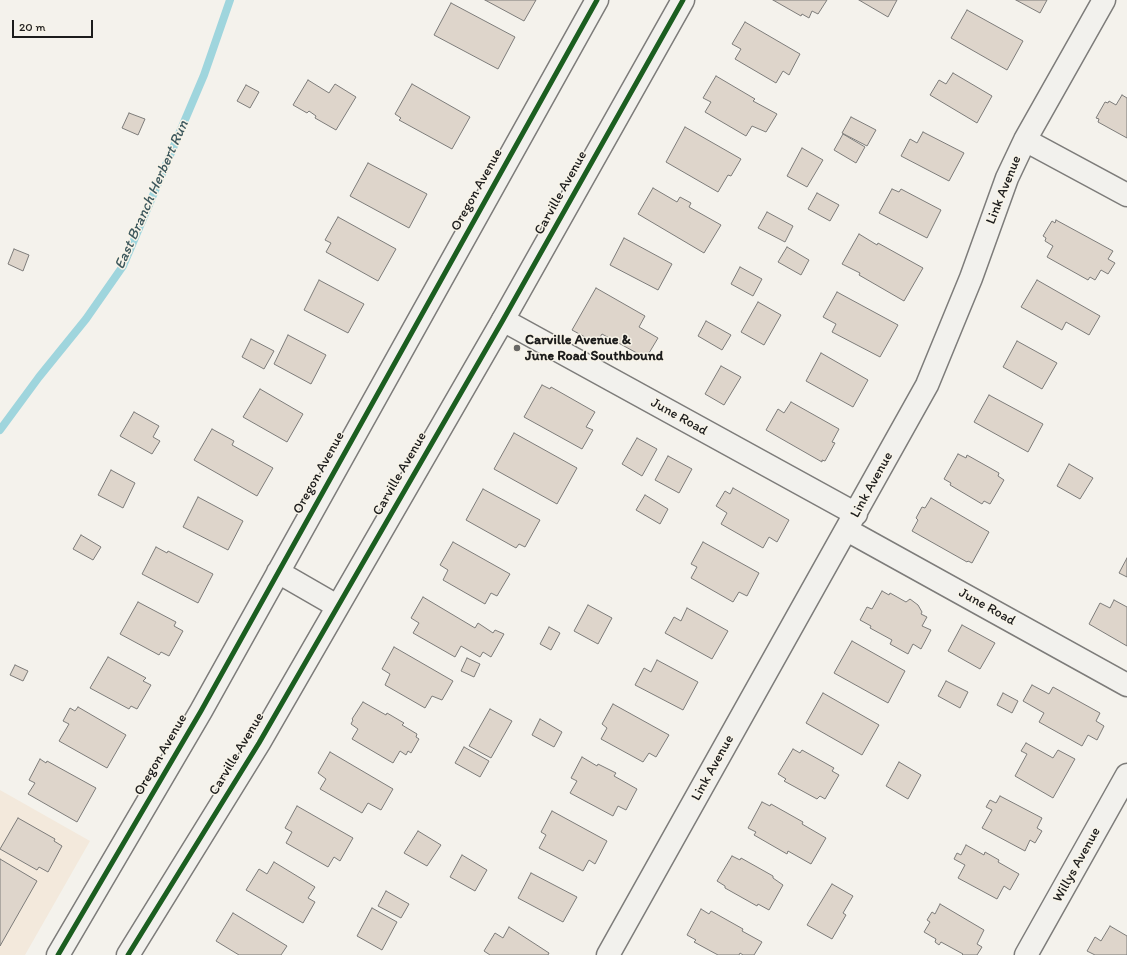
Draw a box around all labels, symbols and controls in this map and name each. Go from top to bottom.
scale bar [14,12,95,38]
text: 20 m [19,20,46,34]
water label: East Branch Herbert Run [111,118,193,272]
street label: Oregon Avenue [447,146,507,234]
street label: Carville Avenue [531,148,591,238]
street label: Link Avenue [983,153,1025,227]
place label: Carville Avenue & June Road Southbound [525,332,663,364]
marker: Carville Avenue & June Road Southbound [512,343,522,353]
street label: June Road [648,395,710,439]
street label: Oregon Avenue [289,429,349,517]
street label: Carville Avenue [369,429,431,519]
street label: Link Avenue [847,449,897,521]
street label: June Road [956,585,1018,629]
street label: Carville Avenue [206,710,268,798]
street label: Oregon Avenue [131,711,191,799]
street label: Link Avenue [688,732,738,804]
street label: Willys Avenue [1049,825,1105,905]

